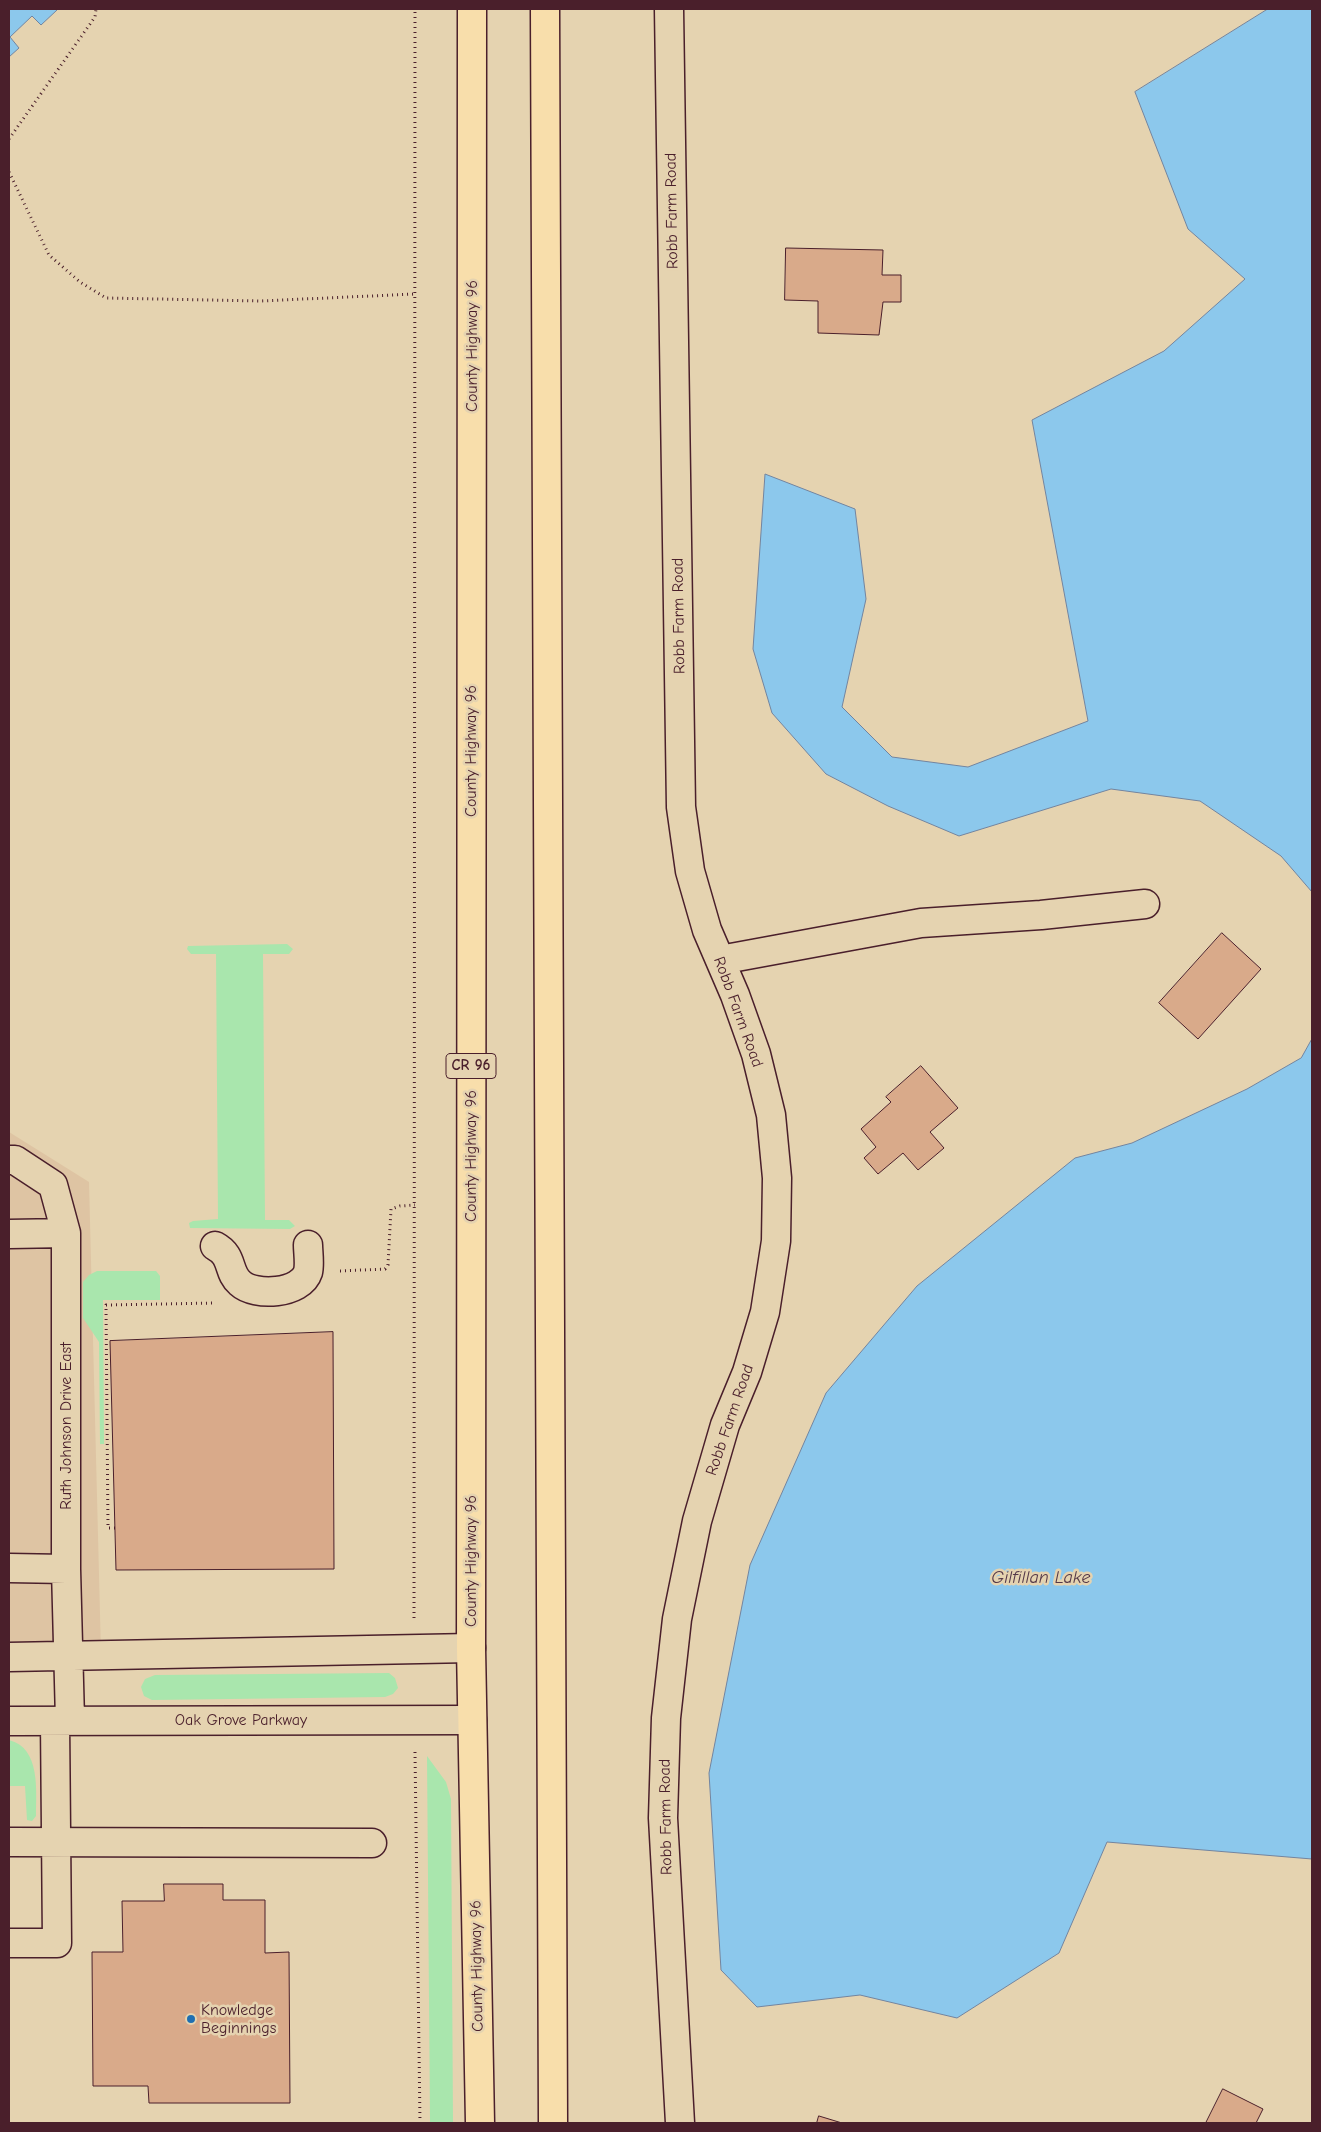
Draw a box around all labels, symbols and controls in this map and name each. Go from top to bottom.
street label: Robb Farm Road [661,153,683,269]
street label: County Highway 96 [462,280,482,412]
street label: Robb Farm Road [668,558,690,674]
street label: County Highway 96 [461,685,481,817]
street label: Robb Farm Road [709,954,767,1070]
road number: CR 96 [446,1054,496,1078]
street label: County Highway 96 [461,1090,481,1222]
street label: Ruth Johnson Drive East [56,1342,76,1510]
street label: Robb Farm Road [702,1362,758,1478]
street label: County Highway 96 [461,1495,481,1627]
water label: Gilfillan Lake [991,1567,1091,1589]
street label: Oak Grove Parkway [175,1710,307,1730]
street label: Robb Farm Road [655,1759,677,1875]
street label: County Highway 96 [466,1900,488,2032]
place label: Knowledge Beginnings [201,2000,276,2038]
marker: Knowledge Beginnings [185,2013,197,2025]

